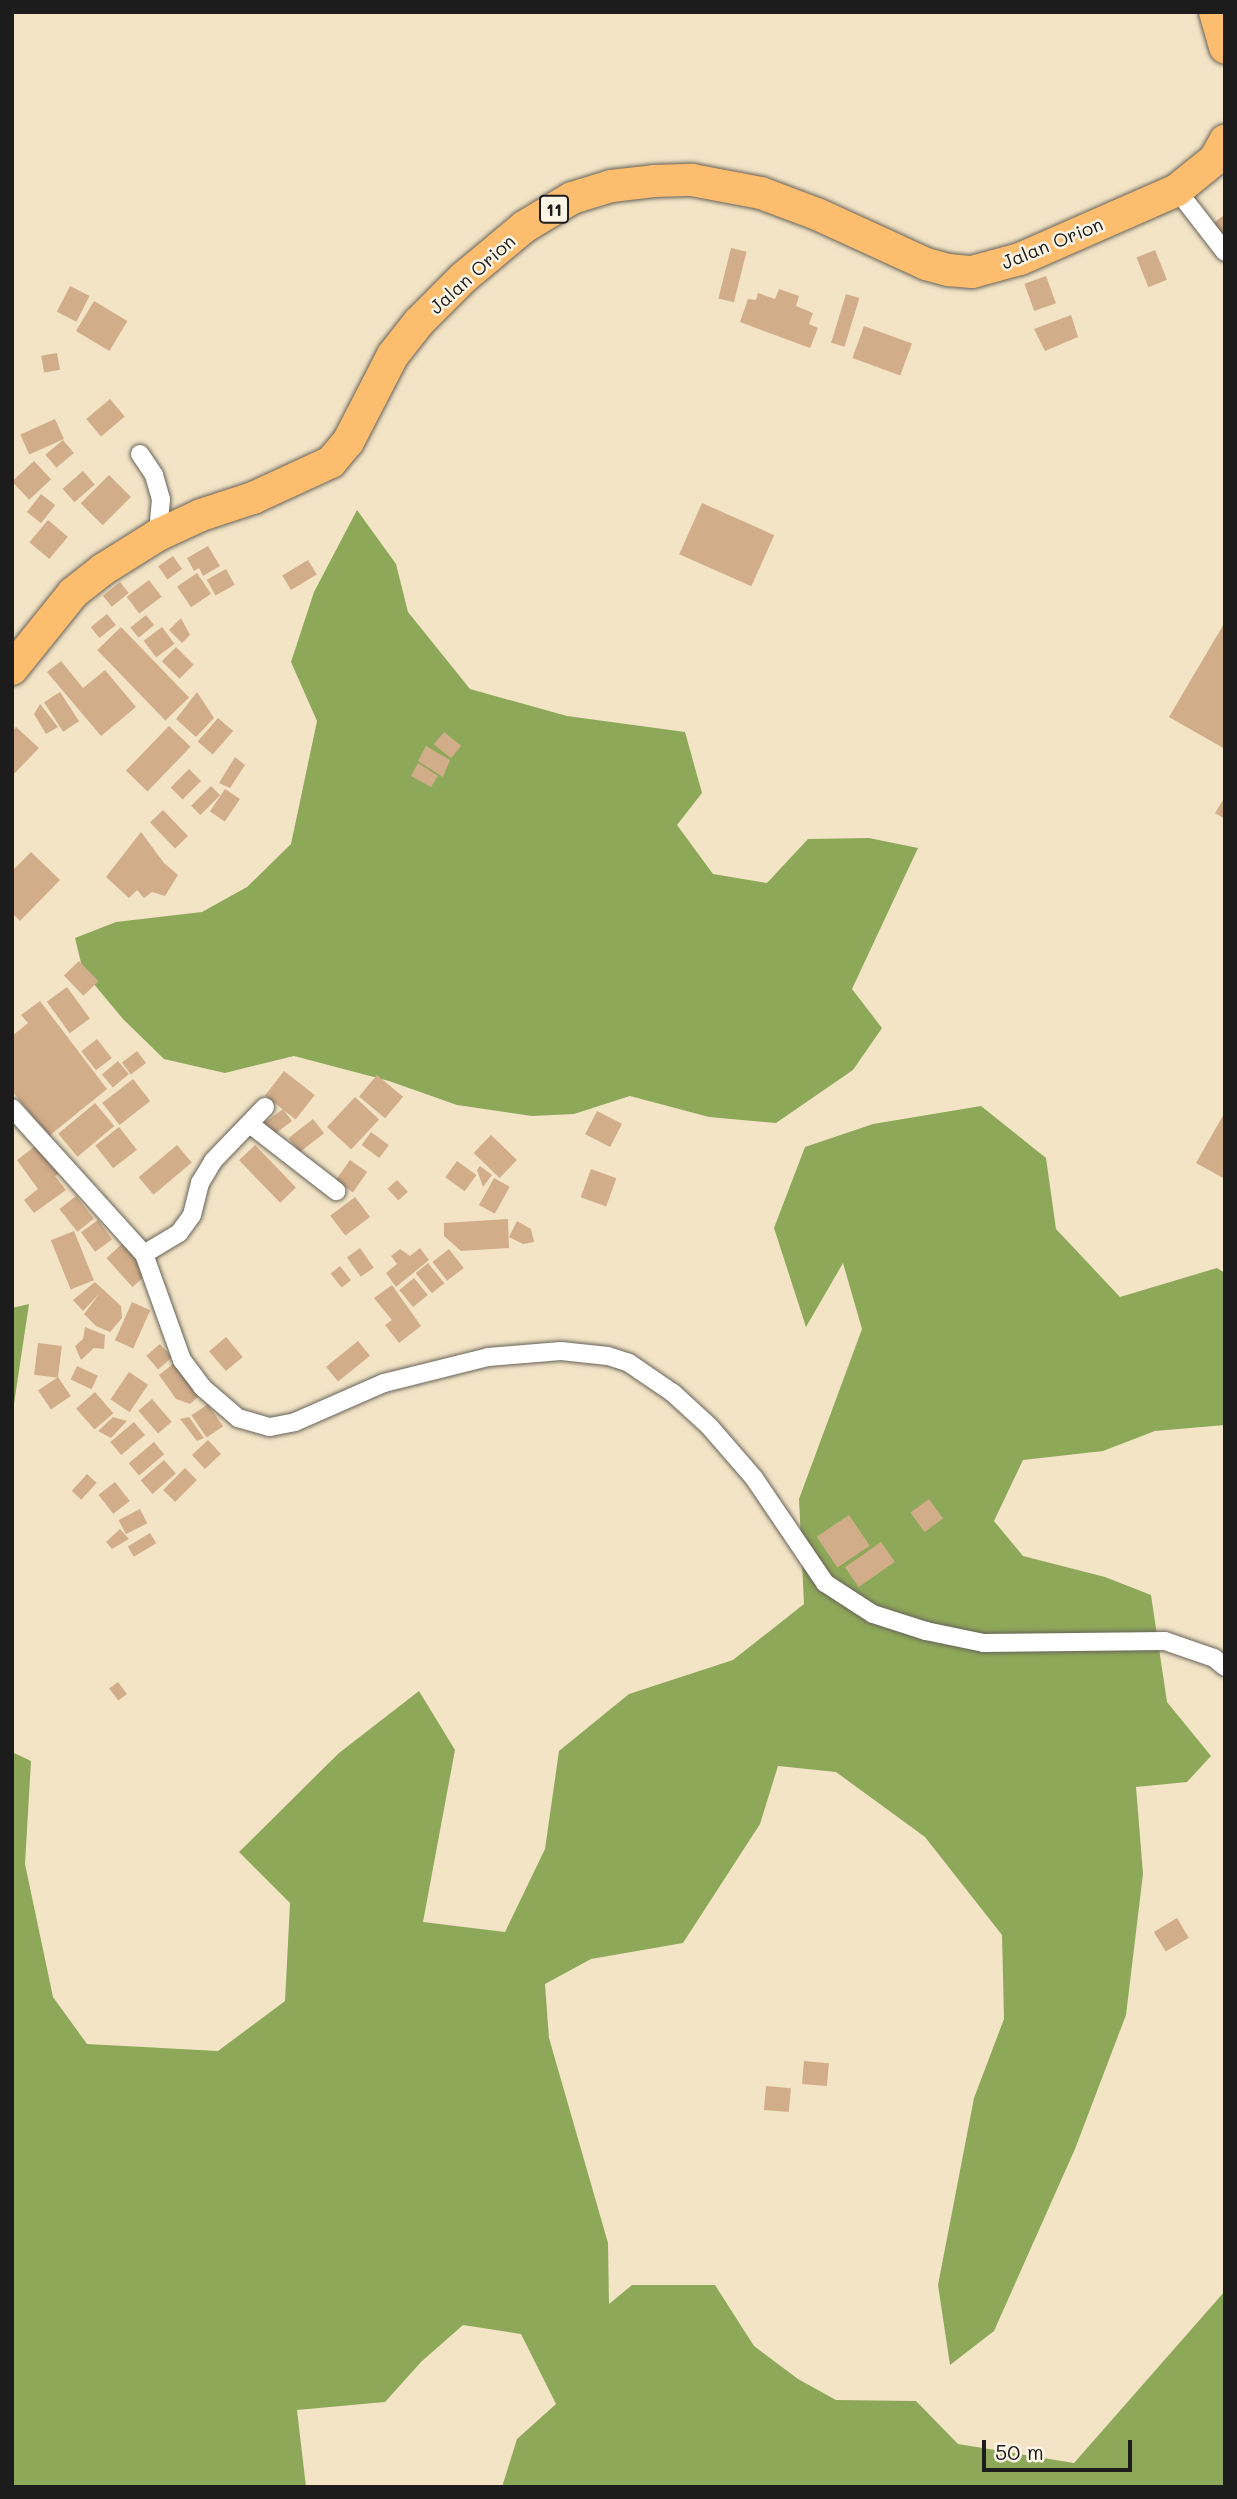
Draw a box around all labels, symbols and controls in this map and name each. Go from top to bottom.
road number: 11 [538,194,570,224]
street label: Jalan Orion [998,212,1106,274]
street label: Jalan Orion [424,230,520,318]
scale bar [985,2426,1136,2470]
text: 50 m [995,2438,1044,2465]

